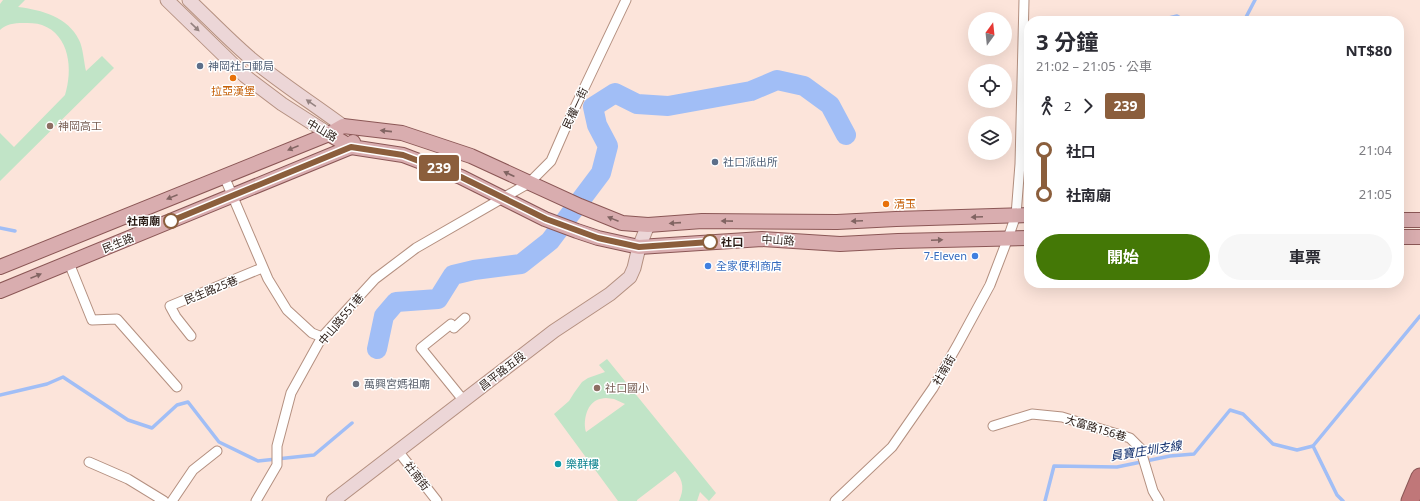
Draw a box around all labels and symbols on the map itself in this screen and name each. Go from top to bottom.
north arrow [968,12,1012,56]
one-way arrow [190,22,200,32]
place label: 神岡社口郵局 [208,58,274,73]
marker: 神岡社口郵局 [195,61,205,71]
marker: 拉亞漢堡 [228,73,238,83]
place label: 拉亞漢堡 [211,83,255,98]
street label: 民權一街 [558,85,591,131]
one-way arrow [306,99,317,107]
street label: 中山路 [304,115,340,144]
place label: 神岡高工 [58,118,102,133]
marker: 神岡高工 [45,121,55,131]
one-way arrow [380,128,393,134]
one-way arrow [286,146,298,152]
place label: 社口派出所 [723,154,778,169]
line badge: 239 [416,155,462,181]
marker: 社口派出所 [710,157,720,167]
one-way arrow [503,171,514,177]
one-way arrow [167,194,178,200]
place label: 清玉 [894,196,916,211]
marker: 清玉 [881,199,891,209]
place label: 社南廟 [127,213,160,228]
marker: 社南廟 [163,213,179,229]
one-way arrow [971,213,983,220]
one-way arrow [608,216,619,222]
one-way arrow [720,218,733,224]
one-way arrow [851,218,863,225]
one-way arrow [669,220,681,227]
street label: 民生路 [100,229,136,256]
street label: 中山路 [761,231,795,248]
marker: 社口 [702,234,718,250]
place label: 社口 [721,234,743,249]
one-way arrow [931,236,943,243]
place label: 7-Eleven [924,248,967,263]
marker: 7-Eleven [970,251,980,261]
place label: 全家便利商店 [716,258,782,273]
marker: 全家便利商店 [703,261,713,271]
street label: 民生路25巷 [182,272,240,307]
one-way arrow [31,273,43,279]
street label: 中山路551巷 [315,290,367,348]
street label: 昌平路五段 [475,348,528,393]
street label: 社南街 [929,352,958,388]
place label: 萬興宮媽祖廟 [364,376,430,391]
marker: 萬興宮媽祖廟 [351,379,361,389]
place label: 社口國小 [605,380,649,395]
marker: 社口國小 [592,383,602,393]
street label: 大富路156巷 [1064,411,1128,444]
water label: 員寶庄圳支線 [1109,436,1185,465]
place label: 樂群樓 [566,456,599,471]
street label: 社南街 [401,458,433,493]
marker: 樂群樓 [553,459,563,469]

